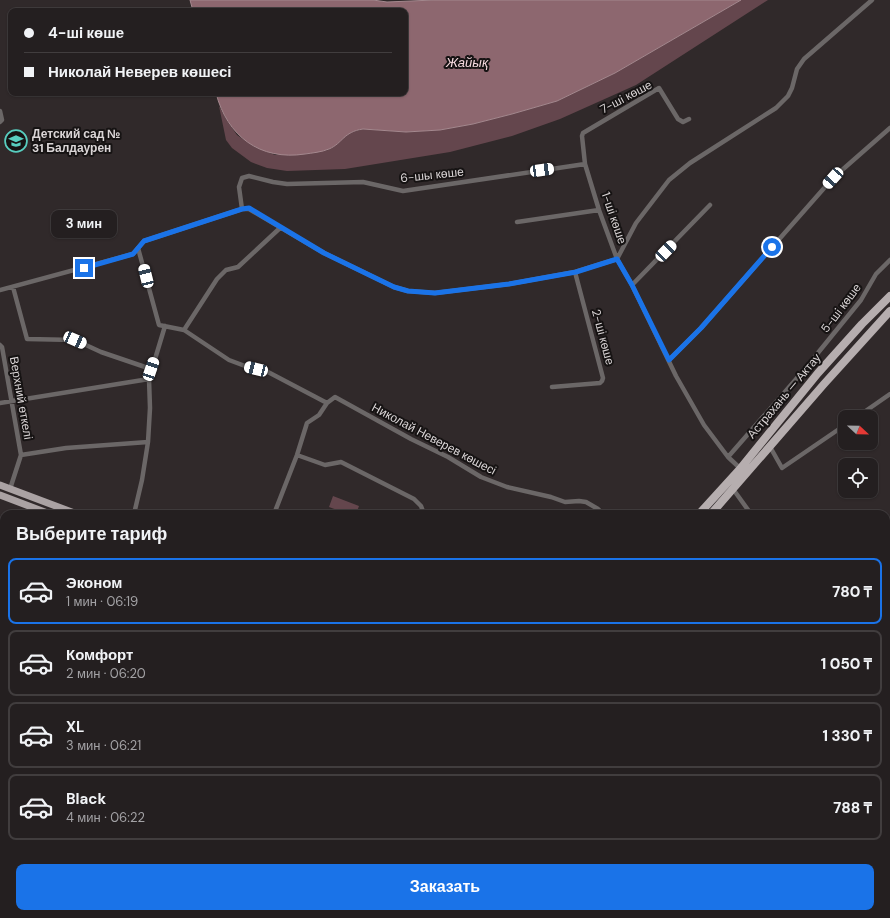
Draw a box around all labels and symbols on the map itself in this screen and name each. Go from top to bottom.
water label: Жайық [445,54,489,71]
street label: 7-шi көше [597,77,655,117]
place label: Детский сад № 31 Балдаурен [32,126,121,156]
school or university icon: Детский сад № 31 Балдаурен [3,128,29,154]
car [529,162,555,178]
street label: 6-шы көше [399,164,465,186]
car [821,165,845,191]
street label: 1-ші көше [598,190,630,246]
callout: 3 мин [51,210,117,238]
car [653,238,679,264]
route start [763,238,781,256]
route end [75,259,93,277]
car [137,263,155,289]
street label: 5-шi көше [817,280,865,336]
street label: 2-ші көше [588,307,618,367]
car [62,330,88,350]
street label: Астрахань — Актау [744,350,824,442]
street label: Верхний өткелі [6,355,36,441]
car [141,356,161,382]
car [243,360,269,378]
street label: Николай Неверев көшесі [369,399,499,479]
north arrow [838,410,878,450]

